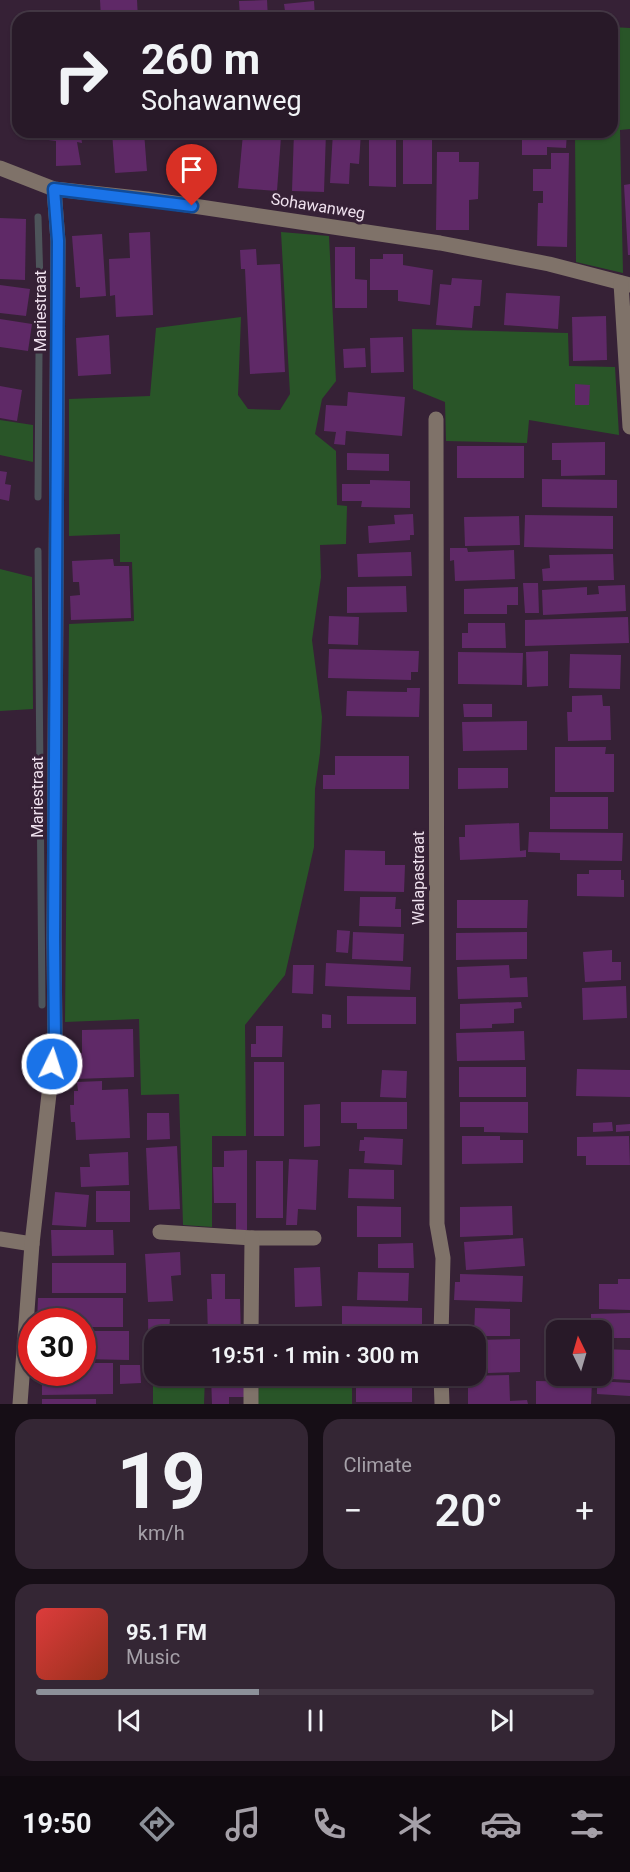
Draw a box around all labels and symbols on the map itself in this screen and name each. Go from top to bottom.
pin [166,144,217,206]
street label: Sohawanweg [269,189,367,223]
street label: Mariestraat [31,270,50,352]
street label: Mariestraat [28,756,47,838]
street label: Walapastraat [409,831,428,925]
position arrow [20,1032,84,1096]
speed limit sign: 30 [18,1308,96,1386]
north arrow [546,1320,612,1386]

